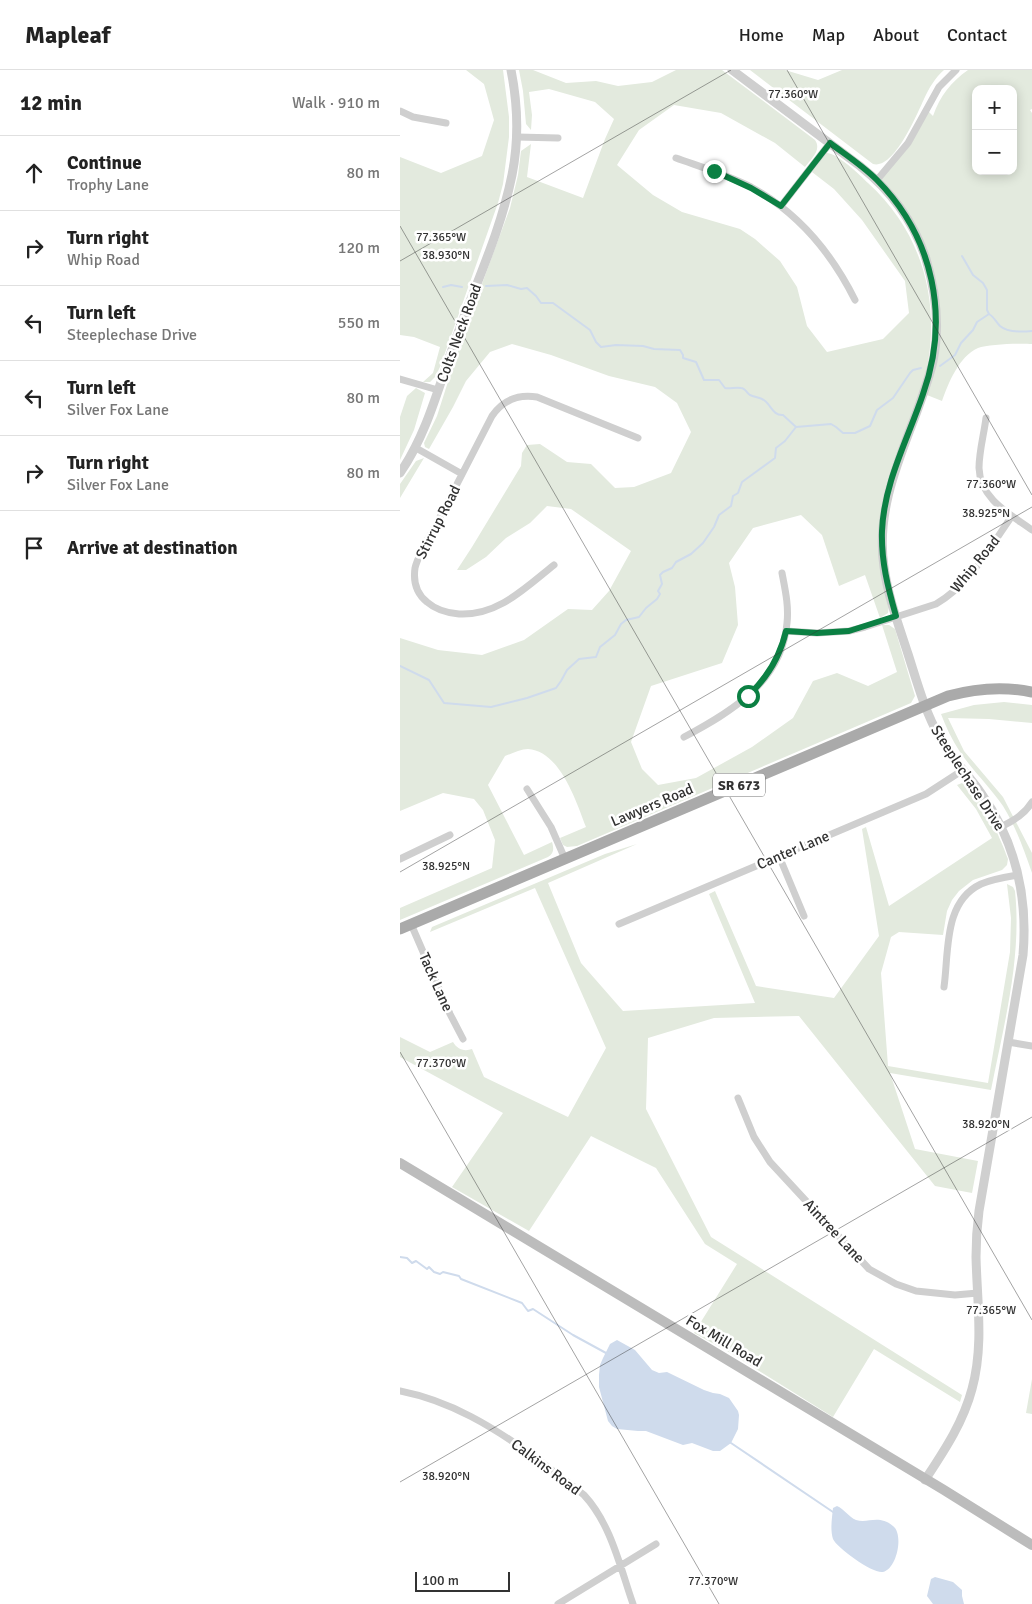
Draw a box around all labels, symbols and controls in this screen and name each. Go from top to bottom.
text: Mapleaf [25,20,110,50]
text: Home [739,24,784,46]
text: Map [812,24,845,46]
text: About [873,24,919,46]
text: Contact [947,24,1007,46]
map controls [972,85,1017,175]
button: + [972,85,1017,130]
text: 77.360°W [768,87,818,102]
text: 12 min [20,90,82,116]
text: Walk · 910 m [292,93,380,113]
button: − [972,130,1017,175]
text: Continue [67,151,142,175]
icon: ahead [20,159,48,187]
route end [703,160,726,183]
text: 80 m [346,163,380,183]
text: Trophy Lane [67,175,149,195]
text: Turn right [67,226,149,250]
text: 77.365°W [416,230,466,245]
icon: right [20,234,48,262]
text: 120 m [338,238,380,258]
text: 38.930°N [422,248,470,263]
text: Whip Road [67,250,140,270]
street label: Colts Neck Road [433,281,485,385]
text: Turn left [67,301,136,325]
icon: left [20,309,48,337]
text: 550 m [338,313,380,333]
text: Steeplechase Drive [67,325,197,345]
text: Turn left [67,376,136,400]
icon: left [20,384,48,412]
text: 80 m [346,388,380,408]
text: Silver Fox Lane [67,400,169,420]
text: Turn right [67,451,149,475]
icon: right [20,459,48,487]
text: 80 m [346,463,380,483]
text: Silver Fox Lane [67,475,169,495]
text: 77.360°W [966,477,1016,492]
street label: Stirrup Road [412,482,464,562]
text: 38.925°N [962,506,1010,521]
street label: Whip Road [947,532,1004,596]
icon: arrive [20,534,48,562]
text: Arrive at destination [67,536,238,560]
route start [737,685,760,708]
street label: Steeplechase Drive [927,722,1009,834]
road number: SR 673 [713,774,765,796]
street label: Lawyers Road [608,780,696,830]
street label: Canter Lane [754,827,832,873]
text: 38.925°N [422,859,470,874]
street label: Tack Lane [415,950,457,1014]
text: 77.370°W [416,1056,466,1071]
text: 38.920°N [962,1117,1010,1132]
street label: Aintree Lane [800,1195,868,1267]
text: 77.365°W [966,1303,1016,1318]
street label: Fox Mill Road [683,1311,765,1371]
street label: Calkins Road [508,1435,584,1499]
text: 38.920°N [422,1469,470,1484]
scale bar [415,1569,510,1592]
text: 100 m [422,1572,459,1589]
text: 77.370°W [688,1574,738,1589]

